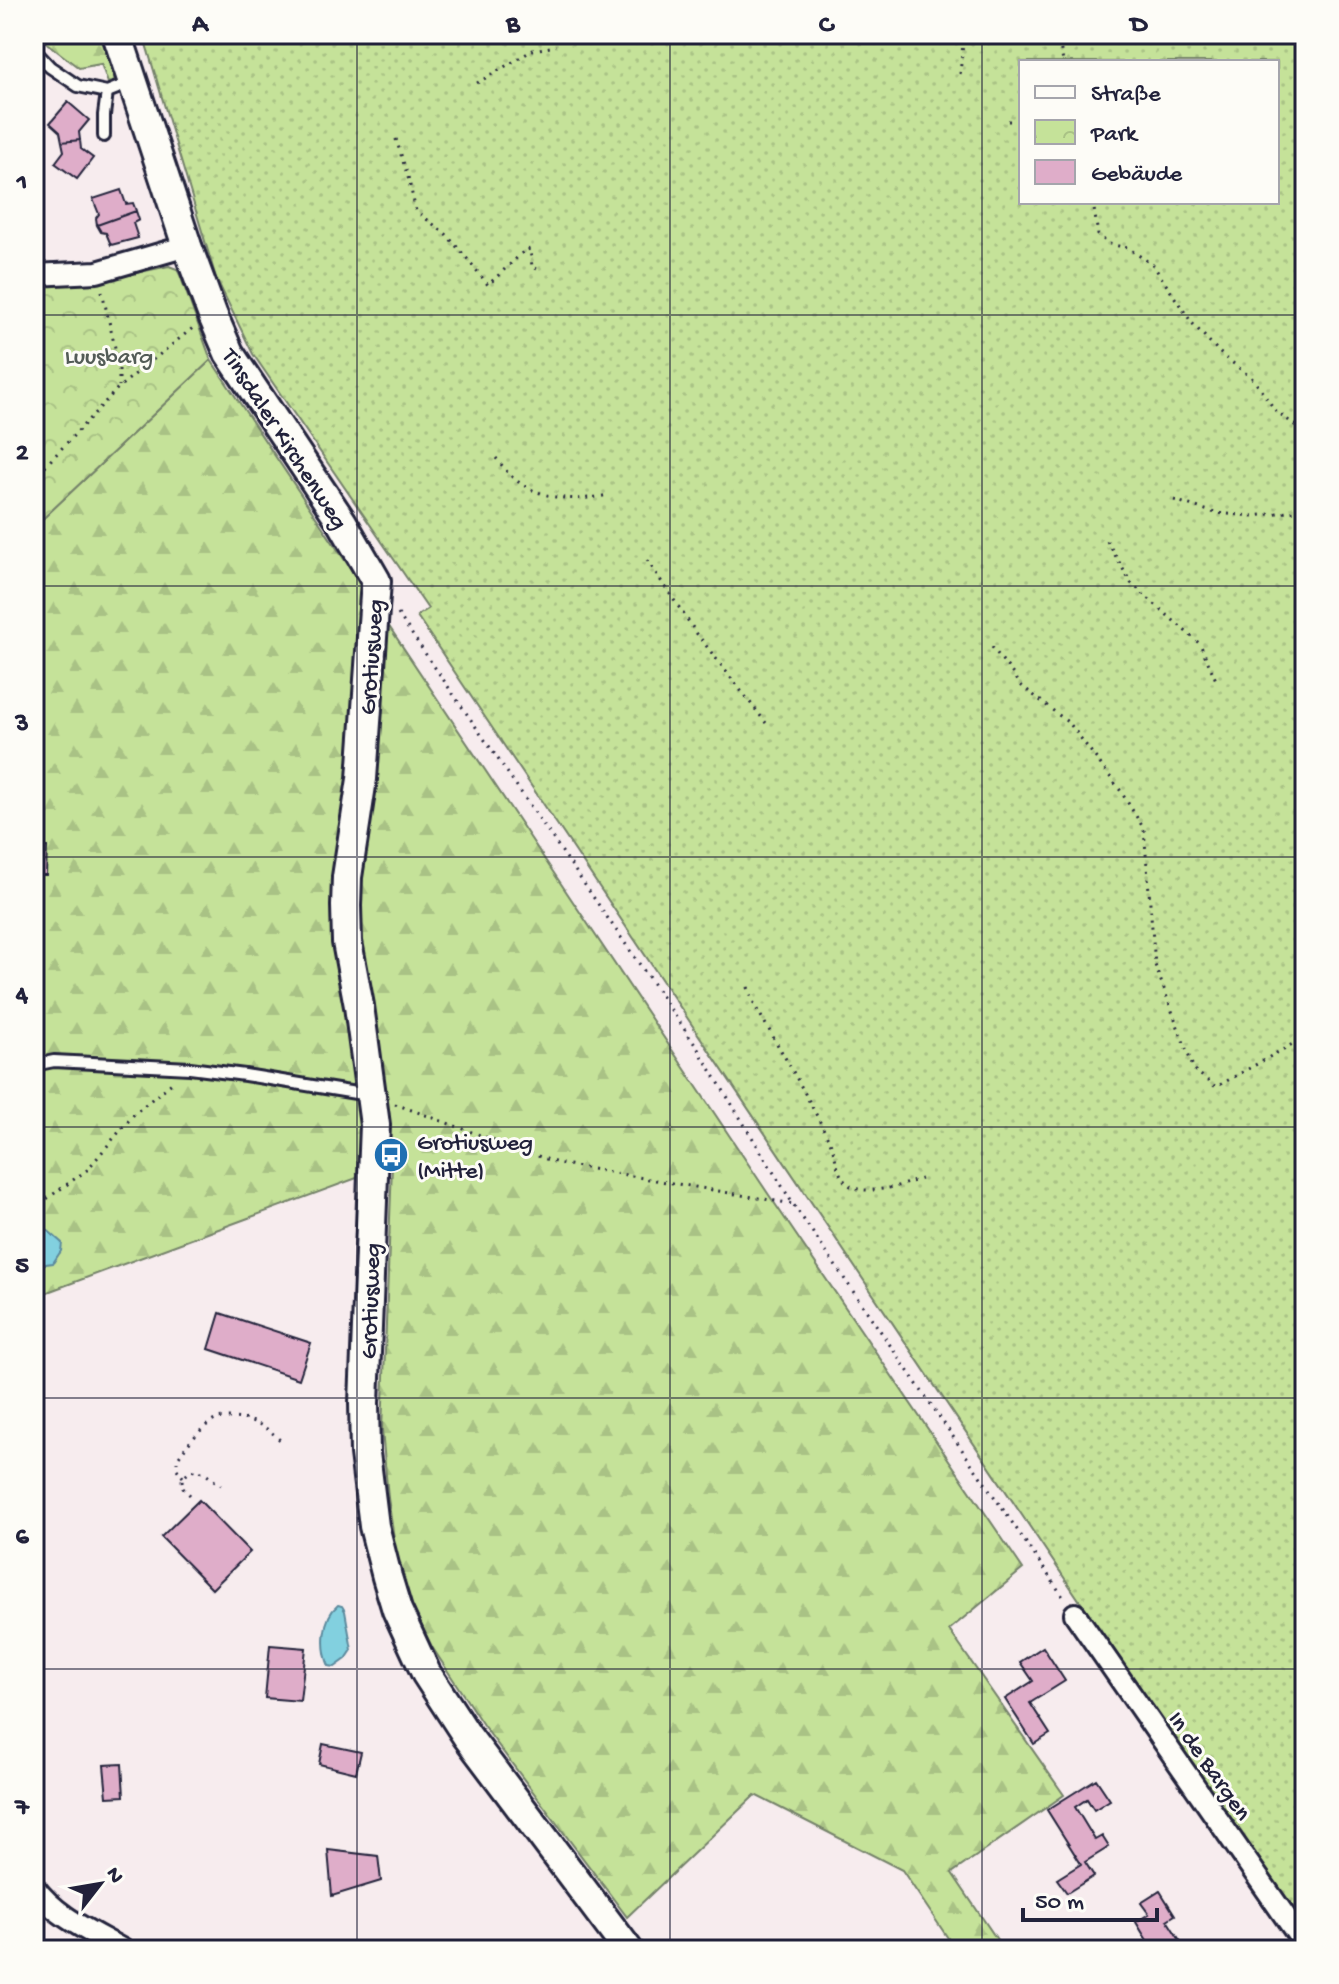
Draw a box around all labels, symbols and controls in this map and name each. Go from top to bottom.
text: A [191,11,209,42]
text: B [505,11,521,42]
text: C [819,11,836,42]
text: D [1129,11,1149,42]
legend [1019,60,1279,204]
text: Straße [1091,81,1161,110]
text: Park [1090,121,1139,150]
text: Gebäude [1091,161,1183,190]
text: 1 [16,169,27,200]
street label: Tinsdaler Kirchenweg [213,342,352,536]
park label: Luusbarg [65,344,153,373]
text: 2 [16,439,29,470]
street label: Grotiusweg [355,598,392,716]
text: 3 [14,710,29,741]
text: 4 [15,981,29,1012]
place label: Grotiusweg (Mitte) [417,1130,533,1187]
bus stop icon: Grotiusweg (Mitte) [372,1136,410,1174]
street label: Grotiusweg [356,1243,389,1360]
text: 5 [15,1252,29,1283]
text: 6 [15,1523,29,1554]
street label: In de Bargen [1160,1707,1257,1828]
text: 7 [13,1794,30,1825]
north arrow [60,1844,140,1924]
text: N [99,1863,129,1889]
scale bar [1023,1872,1157,1922]
text: 50 m [1035,1889,1084,1918]

